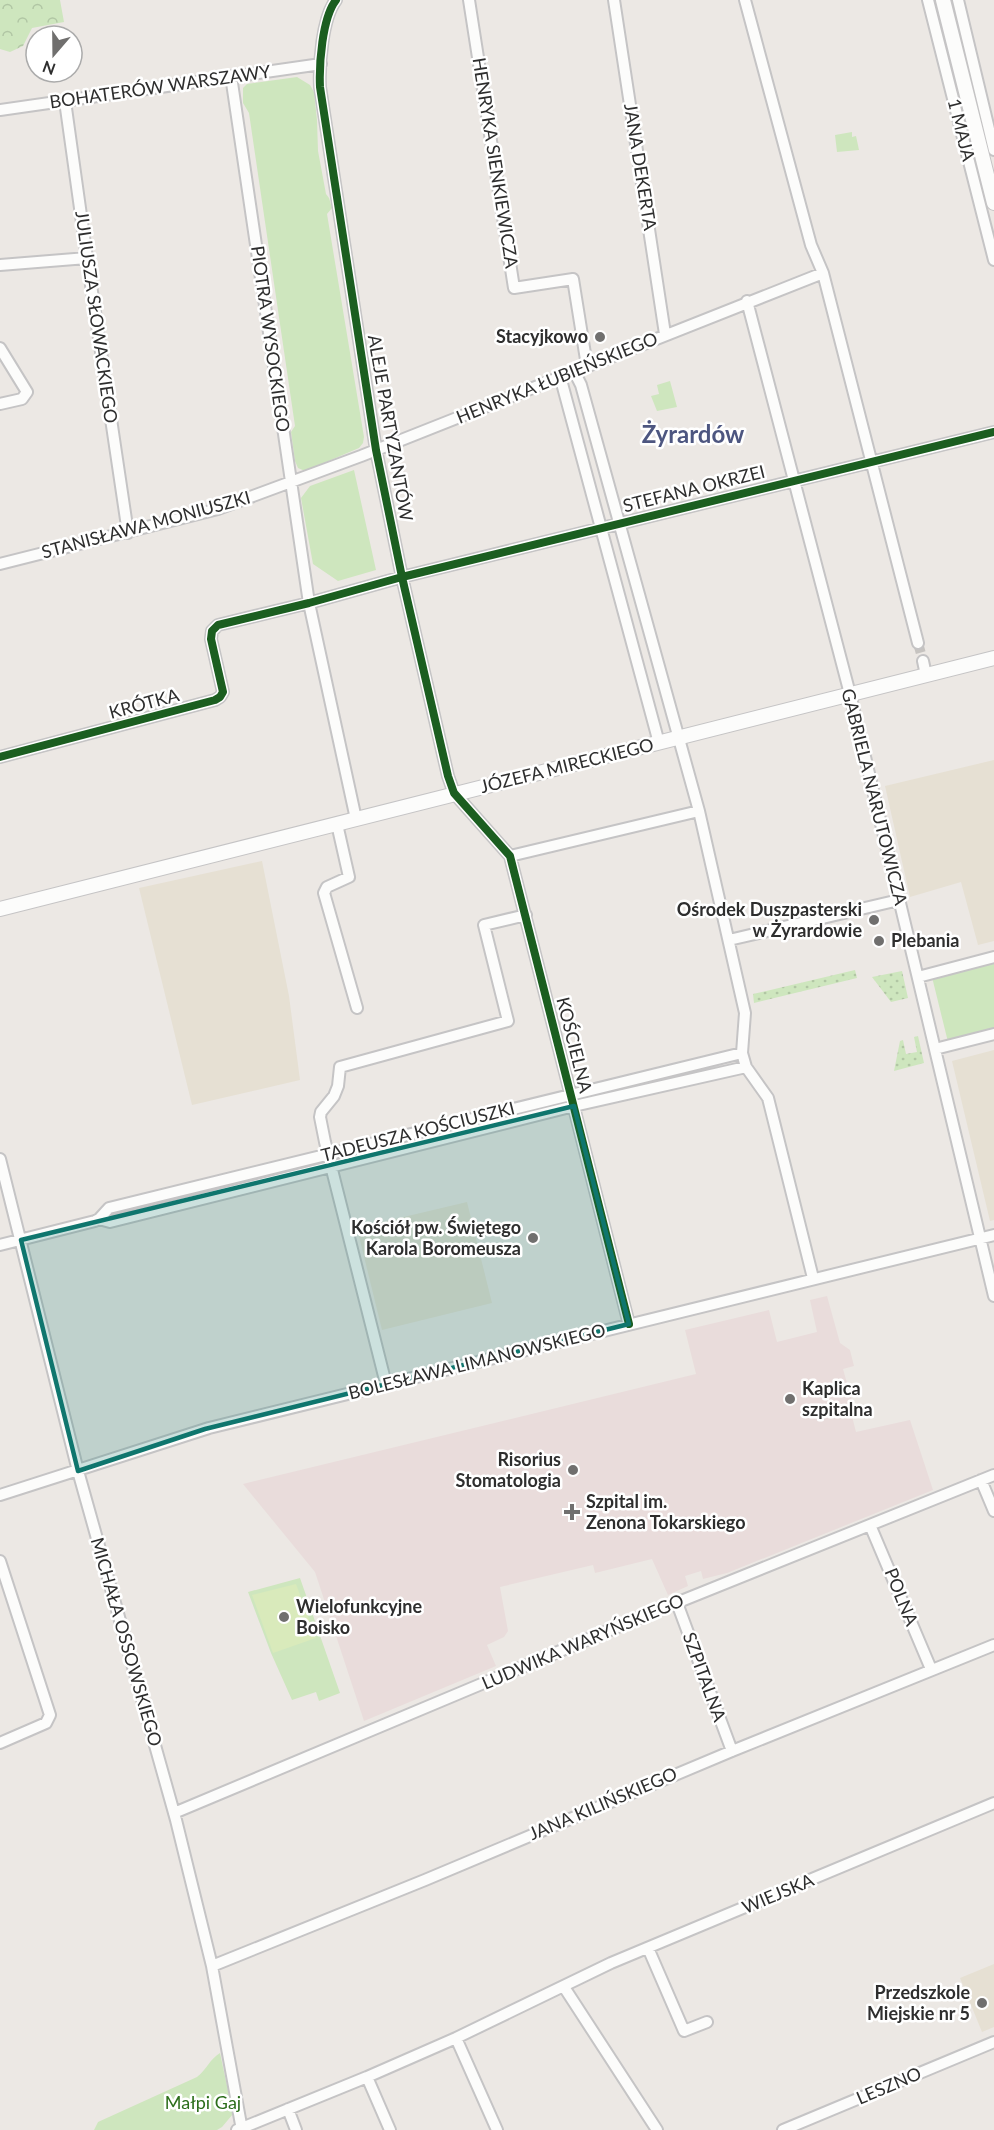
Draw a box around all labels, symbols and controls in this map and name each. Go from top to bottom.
north arrow [24,24,84,84]
street label: HENRYKA SIENKIEWICZA [468,56,524,271]
text: N [40,58,58,80]
street label: BOHATERÓW WARSZAWY [48,59,273,112]
street label: 1 MAJA [944,96,981,164]
street label: JANA DEKERTA [620,102,662,233]
street label: JULIUSZA SŁOWACKIEGO [71,209,123,425]
street label: PIOTRA WYSOCKIEGO [247,244,295,433]
place label: Stacyjkowo [496,325,588,347]
street label: HENRYKA ŁUBIEŃSKIEGO [453,327,661,428]
marker: Stacyjkowo [593,330,607,344]
street label: ALEJE PARTYZANTÓW [364,333,418,523]
district label: Żyrardów [642,419,745,448]
street label: STEFANA OKRZEI [620,460,767,516]
street label: STANISŁAWA MONIUSZKI [39,486,253,563]
street label: KRÓTKA [106,683,182,723]
street label: GABRIELA NARUTOWICZA [837,686,913,908]
street label: JÓZEFA MIRECKIEGO [478,733,656,797]
place label: Ośrodek Duszpasterski w Żyrardowie [677,898,862,941]
marker: Ośrodek Duszpasterski w Żyrardowie [867,913,881,927]
place label: Plebania [891,929,959,951]
marker: Plebania [872,934,886,948]
street label: KOŚCIELNA [552,995,598,1096]
street label: TADEUSZA KOŚCIUSZKI [319,1096,517,1166]
place label: Kościół pw. Świętego Karola Boromeusza [351,1216,521,1259]
marker: Kościół pw. Świętego Karola Boromeusza [526,1231,540,1245]
street label: BOLESŁAWA LIMANOWSKIEGO [346,1318,608,1404]
place label: Kaplica szpitalna [802,1377,873,1420]
marker: Kaplica szpitalna [783,1392,797,1406]
place label: Risorius Stomatologia [456,1448,561,1491]
marker: Risorius Stomatologia [566,1463,580,1477]
place label: Szpital im. Zenona Tokarskiego [586,1490,746,1533]
marker: Szpital im. Zenona Tokarskiego [563,1503,581,1521]
street label: MICHAŁA OSSOWSKIEGO [87,1535,167,1749]
street label: POLNA [880,1565,924,1629]
street label: LUDWIKA WARYŃSKIEGO [478,1589,687,1694]
place label: Wielofunkcyjne Boisko [296,1595,422,1638]
marker: Wielofunkcyjne Boisko [277,1610,291,1624]
street label: SZPITALNA [679,1629,731,1725]
street label: JANA KILIŃSKIEGO [525,1762,680,1844]
street label: WIEJSKA [739,1868,817,1918]
place label: Przedszkole Miejskie nr 5 [867,1981,970,2024]
marker: Przedszkole Miejskie nr 5 [975,1996,989,2010]
street label: LESZNO [853,2062,924,2109]
park label: Małpi Gaj [165,2091,241,2113]

